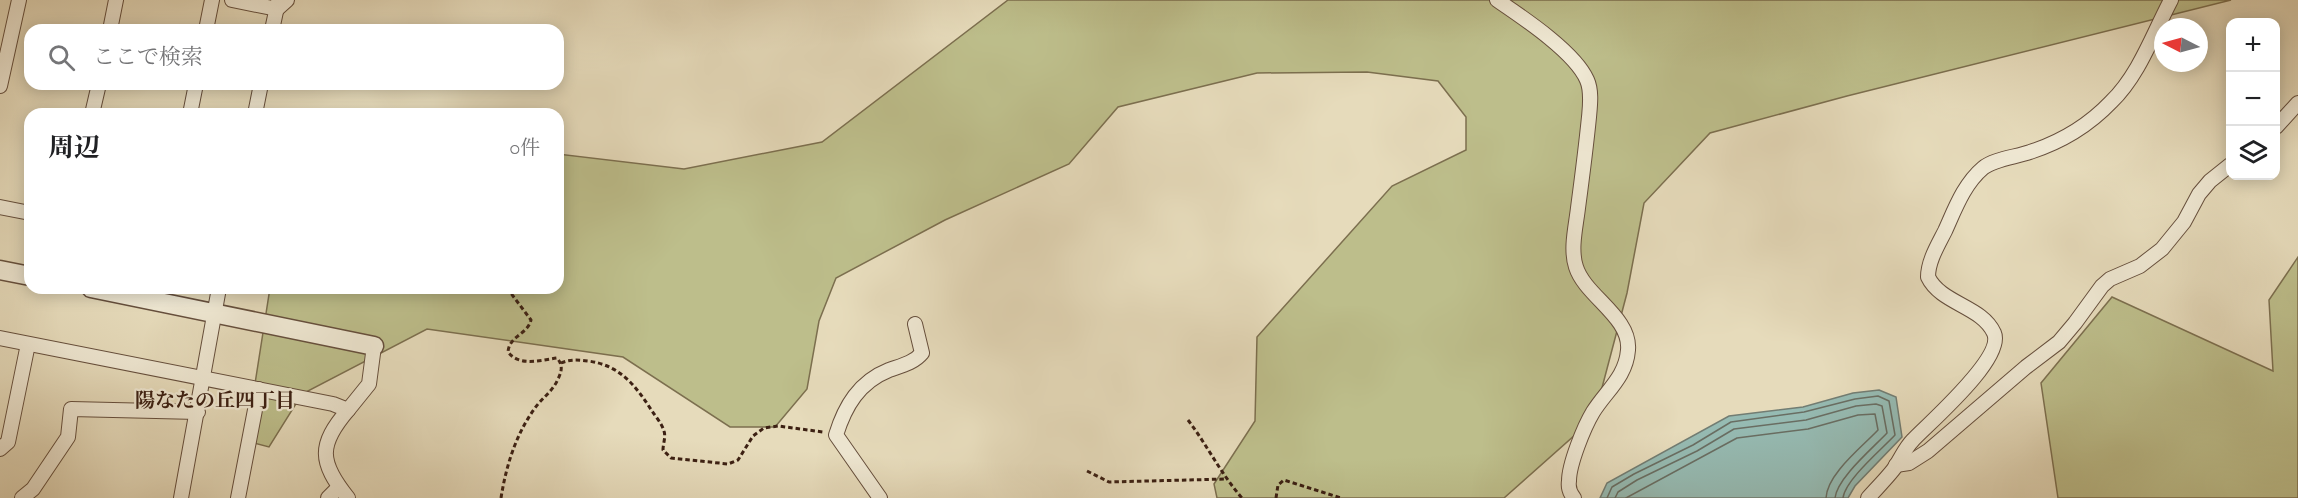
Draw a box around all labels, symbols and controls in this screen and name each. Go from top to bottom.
north arrow [2154,18,2208,72]
map controls [2226,18,2280,180]
button: + [2226,18,2280,72]
search box [24,24,564,90]
icon: search [45,41,78,74]
text: ここで検索 [93,43,203,75]
button: − [2226,72,2280,126]
button: layers [2226,126,2280,180]
text: 周辺 [48,131,100,168]
text: 0件 [509,135,540,164]
district label: 陽なたの丘四丁目 [135,388,295,417]

